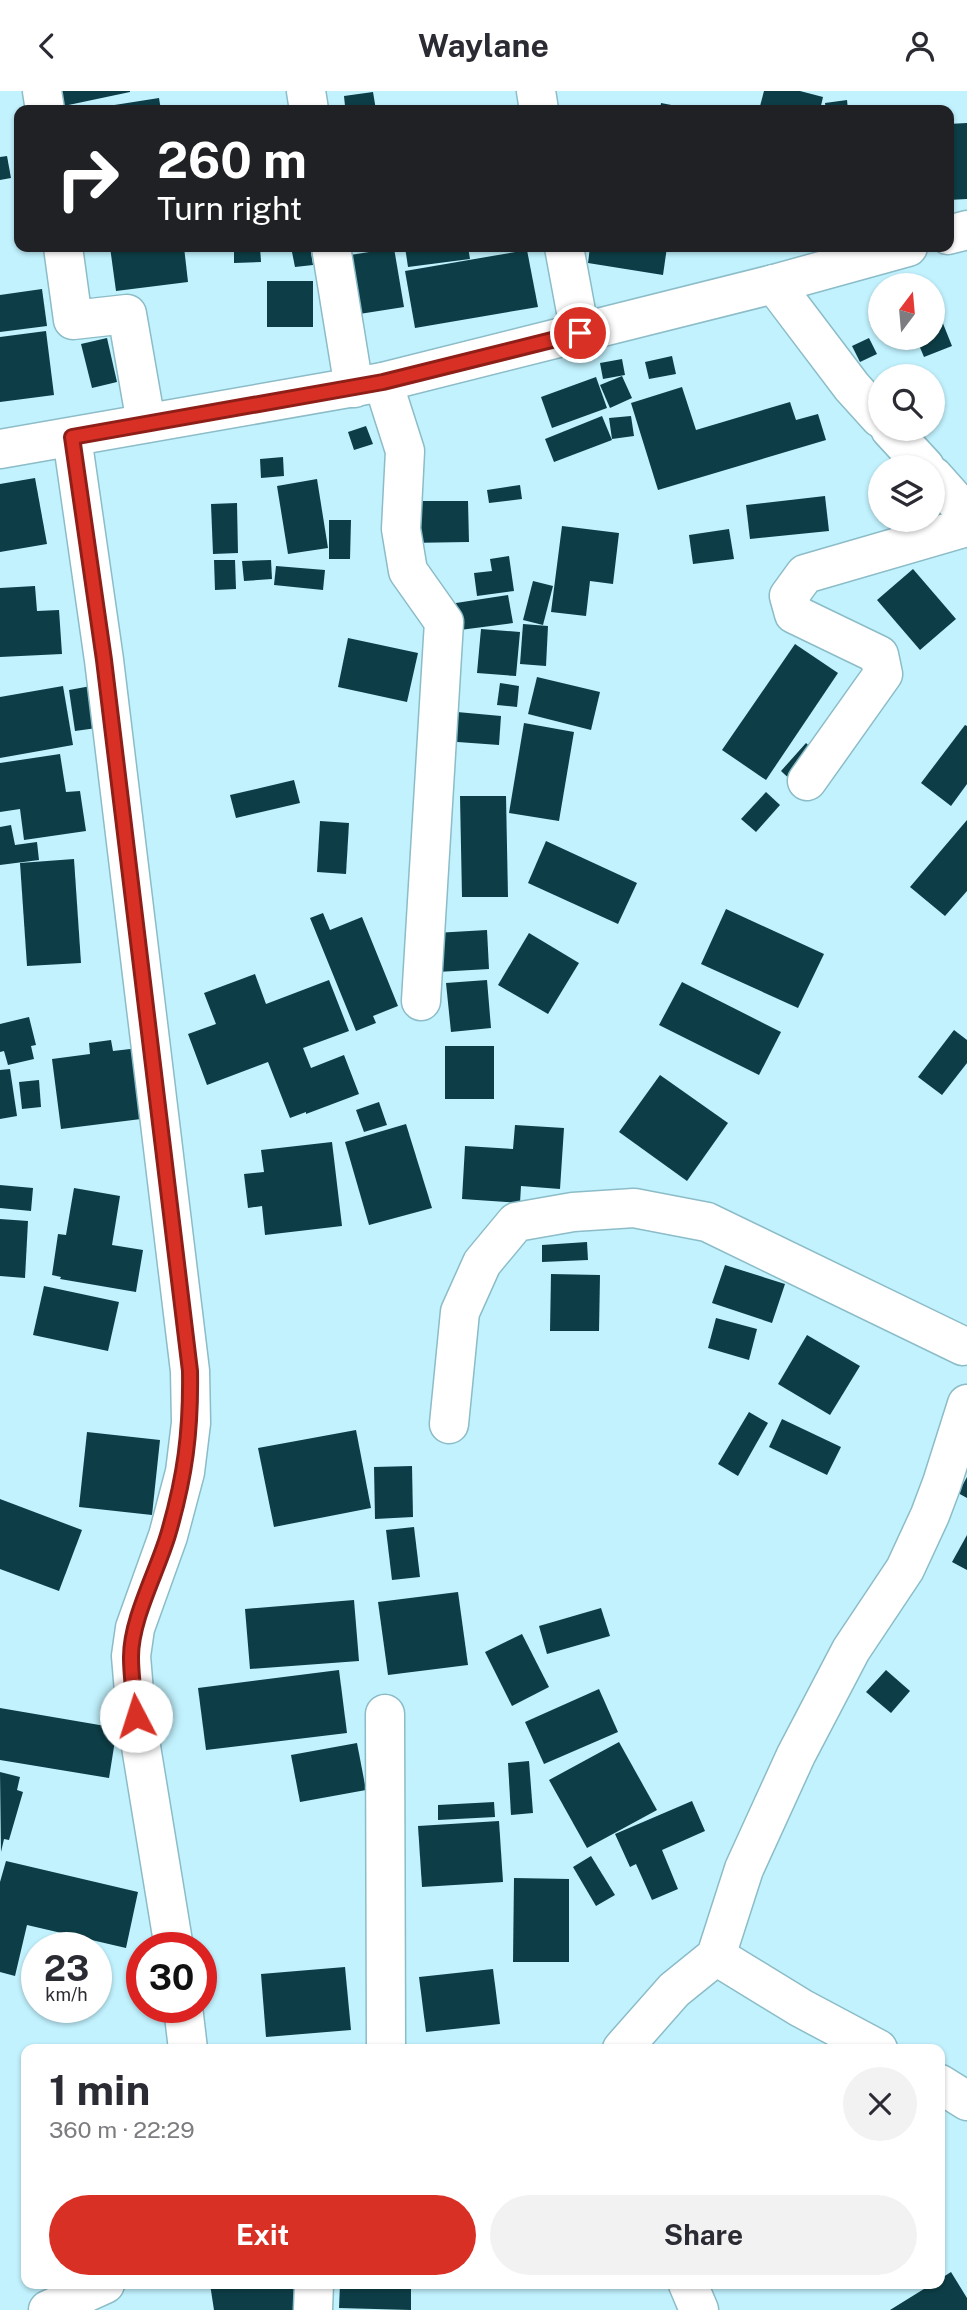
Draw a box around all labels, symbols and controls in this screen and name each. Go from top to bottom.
icon: back [28,27,66,65]
text: Waylane [418,27,549,64]
icon: person [901,27,939,65]
text: 260 m [157,131,307,189]
icon: right [42,133,133,224]
text: Turn right [157,190,302,227]
north arrow [868,273,945,350]
map controls [868,273,945,532]
pin [550,303,610,363]
icon: arrive [561,314,599,352]
button: search [868,364,945,441]
button: layers [868,455,945,532]
position arrow [99,1679,173,1753]
speed limit sign: 30 [126,1932,217,2023]
text: 23 [44,1948,89,1989]
text: km/h [45,1984,88,2005]
text: 1 min [49,2065,150,2114]
button: close [843,2067,917,2141]
text: 360 m · 22:29 [49,2116,195,2143]
button: Exit [49,2195,476,2275]
button: Share [490,2195,917,2275]

